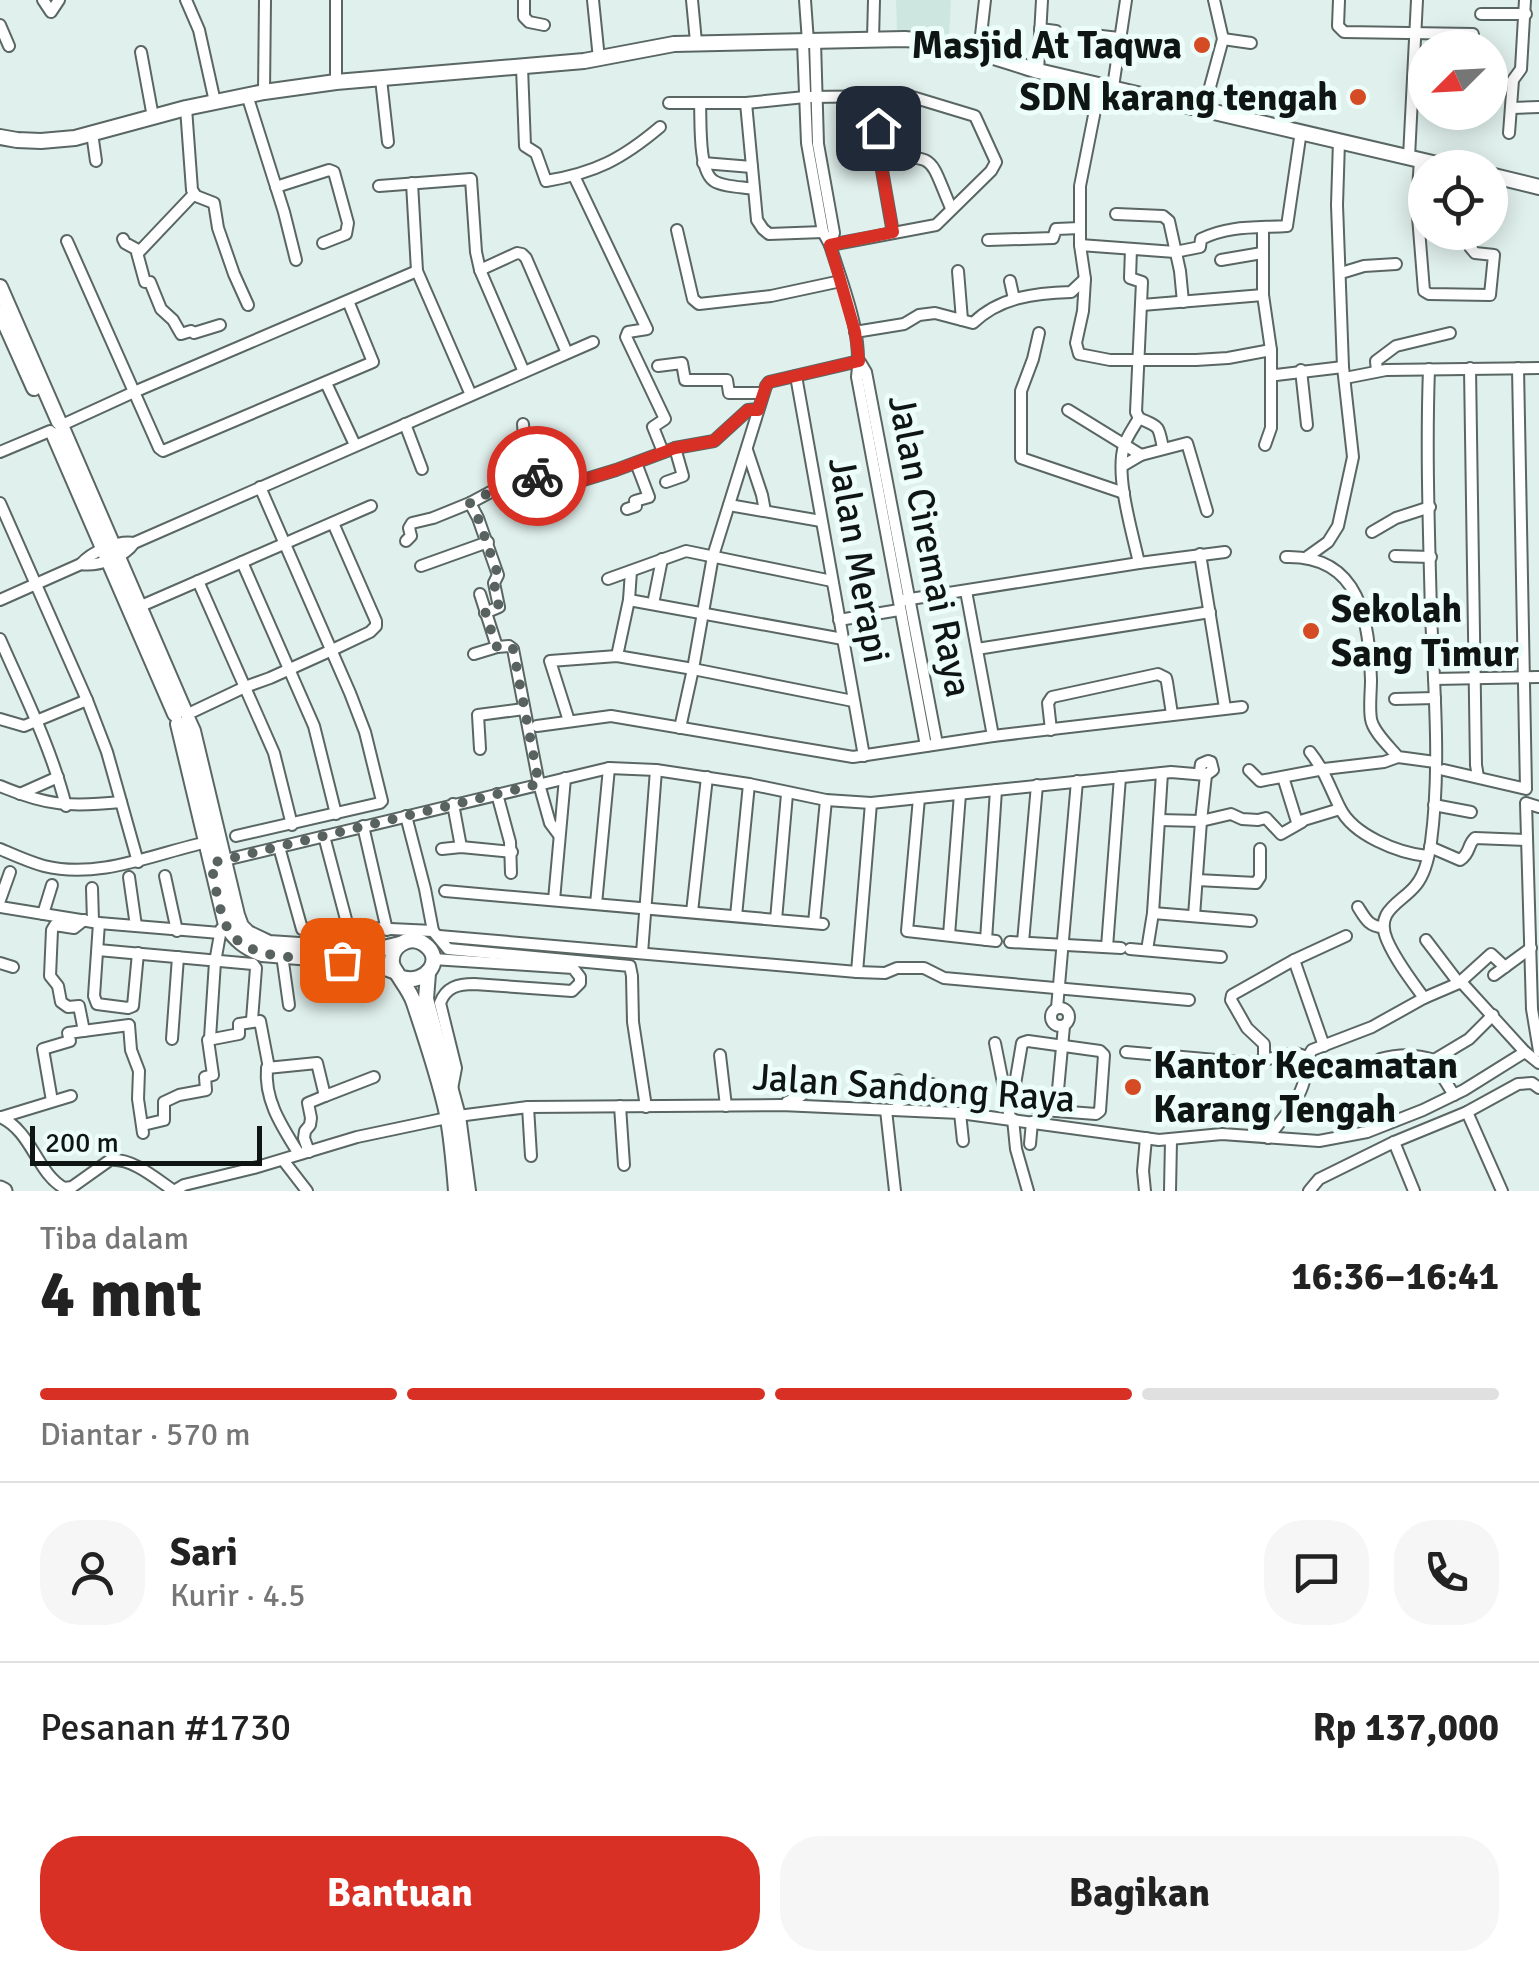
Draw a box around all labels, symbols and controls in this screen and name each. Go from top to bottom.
place label: Masjid At Taqwa [912,22,1182,69]
north arrow [1408,30,1508,130]
map controls [1408,30,1508,250]
marker: Masjid At Taqwa [1191,34,1213,56]
place label: SDN karang tengah [1019,74,1338,121]
pin [836,86,921,171]
marker: SDN karang tengah [1347,86,1369,108]
icon: home [851,101,906,156]
button: locate [1408,150,1508,250]
street label: Jalan Ciremai Raya [878,391,982,701]
courier [487,426,587,526]
icon: bike [510,449,565,504]
street label: Jalan Merapi [818,453,900,667]
place label: Sekolah Sang Timur [1331,586,1519,677]
marker: Sekolah Sang Timur [1300,620,1322,642]
pin [300,918,385,1003]
icon: bag [315,933,370,988]
place label: Kantor Kecamatan Karang Tengah [1153,1042,1458,1133]
street label: Jalan Sandong Raya [751,1053,1077,1123]
marker: Kantor Kecamatan Karang Tengah [1122,1076,1144,1098]
scale bar [30,1121,262,1166]
text: 200 m [45,1126,119,1160]
text: Tiba dalam [40,1219,189,1258]
text: 16:36–16:41 [1291,1253,1499,1300]
text: 4 mnt [40,1255,202,1335]
text: Diantar · 570 m [40,1415,251,1454]
button: person [40,1520,145,1625]
button: chat [1264,1520,1369,1625]
button: phone [1394,1520,1499,1625]
text: Sari [170,1529,238,1576]
text: Kurir · 4.5 [170,1576,306,1615]
text: Pesanan #1730 [40,1704,291,1751]
text: Rp 137,000 [1312,1704,1499,1751]
button: Bantuan [40,1836,760,1951]
button: Bagikan [780,1836,1499,1951]

